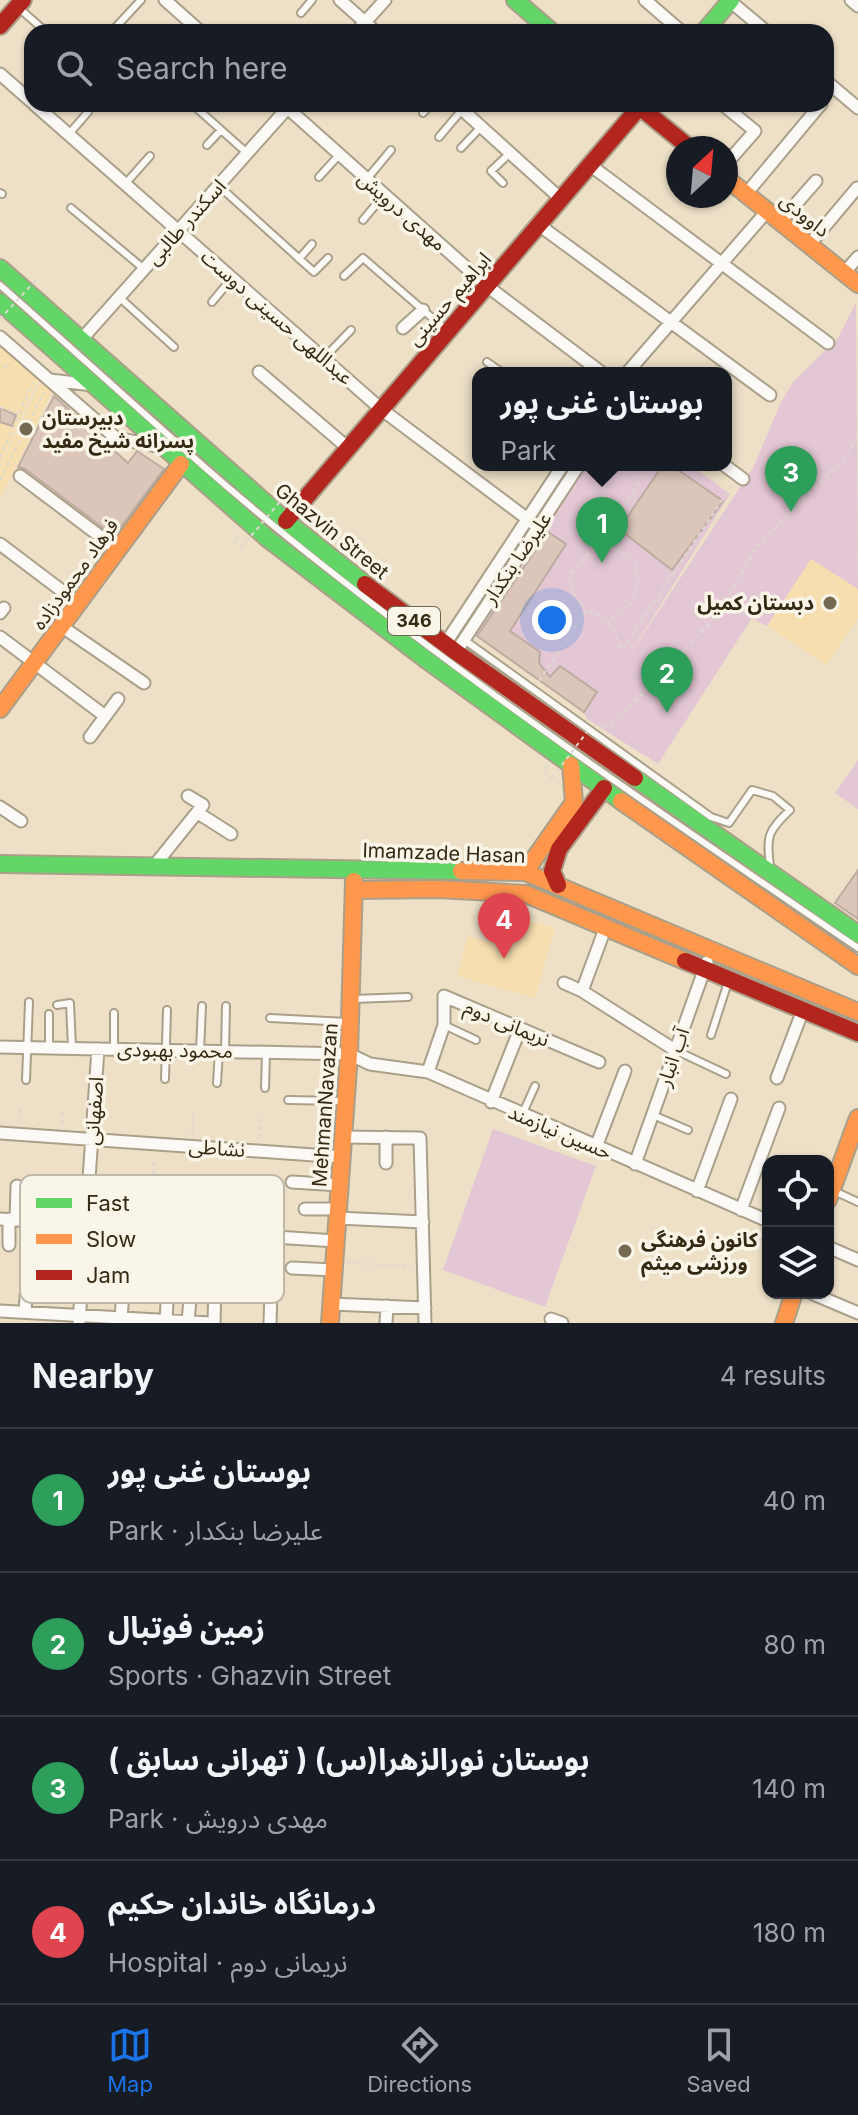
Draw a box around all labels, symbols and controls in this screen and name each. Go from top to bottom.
search box [24,24,834,112]
icon: search [52,46,96,90]
text: Search here [116,50,288,86]
north arrow [666,136,738,208]
street label: مهدی درویش [353,166,451,256]
street label: اسکندر طالبی [141,174,231,270]
street label: داوودی [775,188,835,242]
street label: عبداللهی حسینی دوست [196,244,358,390]
street label: ابراهیم حسینی [402,247,498,353]
popup [472,367,732,471]
text: بوستان غنی پور [501,384,703,420]
place label: دبیرستان پسرانه شیخ مفید [42,406,194,456]
marker: دبیرستان پسرانه شیخ مفید [17,420,35,438]
text: Park [501,435,556,466]
pin: 3 [765,446,817,512]
street label: Ghazvin Street [270,478,394,584]
pin: 1 [576,497,628,563]
street label: علیرضا بنکدار [477,508,556,609]
street label: فرهاد محمودزاده [27,514,123,634]
place label: دبستان کمیل [697,591,814,615]
marker: دبستان کمیل [821,594,839,612]
your location [532,600,572,640]
road number: 346 [388,607,440,635]
pin: 2 [641,647,693,713]
street label: Imamzade Hasan [362,838,526,868]
pin: 4 [478,893,530,959]
street label: نریمانی دوم [460,994,553,1054]
street label: MehmanNavazan [307,1022,343,1188]
street label: آب انبار [652,1023,695,1090]
street label: محمود بهبودی [117,1037,233,1063]
street label: اصفهانی [80,1076,108,1146]
street label: حسین نیازمند [505,1100,615,1164]
street label: نشاطی [188,1134,246,1162]
map controls [762,1155,834,1299]
button: locate [762,1155,834,1227]
legend [20,1175,284,1303]
text: Fast [86,1190,130,1216]
text: Slow [86,1226,136,1252]
button: layers [762,1227,834,1299]
place label: کانون فرهنگی ورزشی میثم [641,1228,759,1278]
marker: کانون فرهنگی ورزشی میثم [616,1242,634,1260]
text: Jam [86,1262,130,1288]
text: Nearby [32,1355,154,1396]
text: 4 results [720,1360,826,1391]
text: بوستان غنی پور [108,1453,311,1489]
text: 1 [52,1485,64,1516]
text: 40 m [763,1485,826,1516]
text: Park · علیرضا بنکدار [108,1515,323,1546]
text: زمین فوتبال [108,1609,265,1645]
text: 2 [50,1629,66,1660]
text: 80 m [763,1629,826,1660]
text: Sports · Ghazvin Street [108,1660,391,1691]
text: بوستان نورالزهرا(س) ( تهرانی سابق ) [108,1741,590,1777]
text: 3 [50,1773,66,1804]
text: 140 m [752,1773,826,1804]
text: Park · مهدی درویش [108,1803,328,1834]
text: درمانگاه خاندان حکیم [108,1885,376,1921]
text: 4 [49,1917,67,1948]
text: 180 m [753,1917,826,1948]
text: Hospital · نریمانی دوم [108,1947,347,1978]
tab: Map [107,2023,153,2097]
tab: Directions [367,2023,472,2097]
tab: Saved [686,2023,751,2097]

